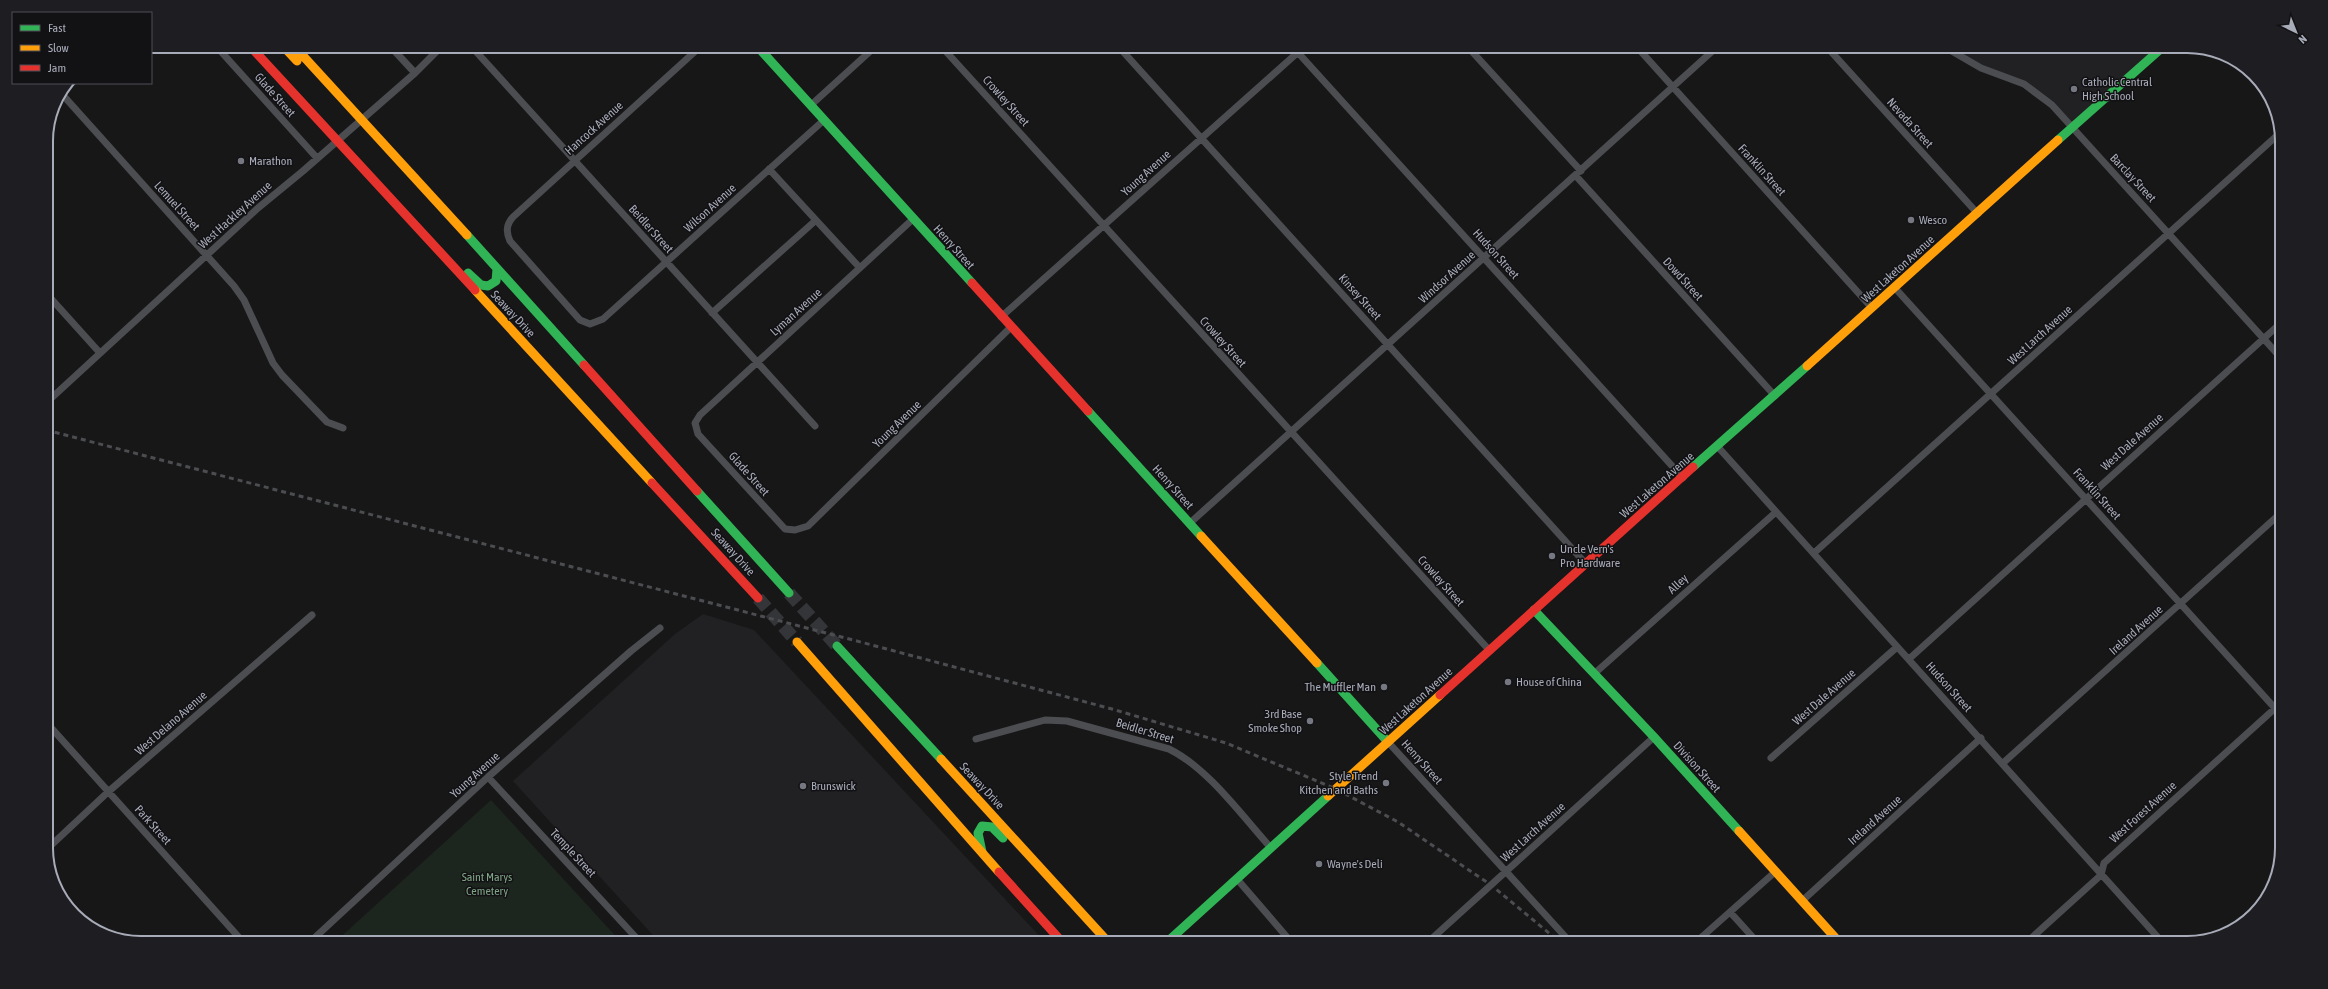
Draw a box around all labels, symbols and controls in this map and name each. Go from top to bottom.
legend [12,12,152,84]
north arrow [2276,12,2316,52]
text: Fast [48,21,66,35]
text: N [2296,33,2309,46]
text: Slow [48,41,69,55]
text: Jam [48,61,66,75]
street label: Glade Street [252,70,299,120]
street label: Crowley Street [980,73,1033,129]
place label: Catholic Central High School [2082,75,2153,103]
marker: Catholic Central High School [2069,84,2079,94]
street label: Nevada Street [1884,95,1936,151]
street label: Hancock Avenue [562,98,626,158]
street label: Franklin Street [1735,141,1789,199]
street label: Young Avenue [1118,147,1174,199]
street label: Barclay Street [2107,151,2159,205]
place label: Marathon [249,154,292,168]
marker: Marathon [236,156,246,166]
street label: West Hackley Avenue [196,178,274,252]
street label: Lemuel Street [151,179,203,234]
street label: Wilson Avenue [681,181,739,235]
street label: Beidler Street [626,202,677,256]
place label: Wesco [1919,213,1947,227]
marker: Wesco [1906,215,1916,225]
street label: Henry Street [930,222,978,272]
street label: Hudson Street [1470,226,1522,282]
street label: West Laketon Avenue [1859,233,1937,305]
street label: Windsor Avenue [1416,248,1478,306]
street label: Dowd Street [1660,255,1706,304]
street label: Kinsey Street [1336,271,1385,323]
street label: Lyman Avenue [767,285,825,339]
street label: Seaway Drive [488,288,538,340]
street label: West Larch Avenue [2005,302,2075,368]
street label: Crowley Street [1197,314,1250,370]
street label: Young Avenue [870,397,924,451]
street label: West Dale Avenue [2098,410,2166,474]
street label: Glade Street [726,449,773,499]
street label: West Laketon Avenue [1617,449,1697,521]
street label: Henry Street [1149,462,1197,512]
street label: Franklin Street [2070,465,2124,523]
street label: Seaway Drive [708,526,758,578]
place label: Uncle Vern's Pro Hardware [1560,542,1620,570]
marker: Uncle Vern's Pro Hardware [1547,551,1557,561]
street label: Crowley Street [1415,553,1468,609]
street label: Alley [1665,571,1691,597]
street label: Ireland Avenue [2106,602,2166,658]
street label: Hudson Street [1923,659,1975,715]
street label: West Laketon Avenue [1377,665,1455,737]
street label: West Dale Avenue [1790,666,1858,728]
place label: House of China [1516,675,1582,689]
marker: House of China [1503,677,1513,687]
place label: The Muffler Man [1305,680,1376,694]
marker: The Muffler Man [1379,682,1389,692]
street label: West Delano Avenue [132,688,210,758]
place label: 3rd Base Smoke Shop [1248,707,1302,735]
street label: Beidler Street [1114,716,1176,747]
marker: 3rd Base Smoke Shop [1305,716,1315,726]
street label: Henry Street [1398,737,1446,787]
street label: Division Street [1671,739,1724,796]
street label: Young Avenue [447,749,503,801]
street label: Seaway Drive [957,760,1007,812]
place label: Style Trend Kitchen and Baths [1299,769,1378,797]
marker: Style Trend Kitchen and Baths [1381,778,1391,788]
street label: West Forest Avenue [2107,778,2179,846]
place label: Brunswick [811,779,856,793]
marker: Brunswick [798,781,808,791]
street label: Ireland Avenue [1845,792,1905,848]
street label: West Larch Avenue [1498,799,1568,865]
street label: Park Street [132,802,175,848]
street label: Temple Street [547,826,599,880]
place label: Wayne's Deli [1327,857,1383,871]
marker: Wayne's Deli [1314,859,1324,869]
park label: Saint Marys Cemetery [462,870,512,898]

